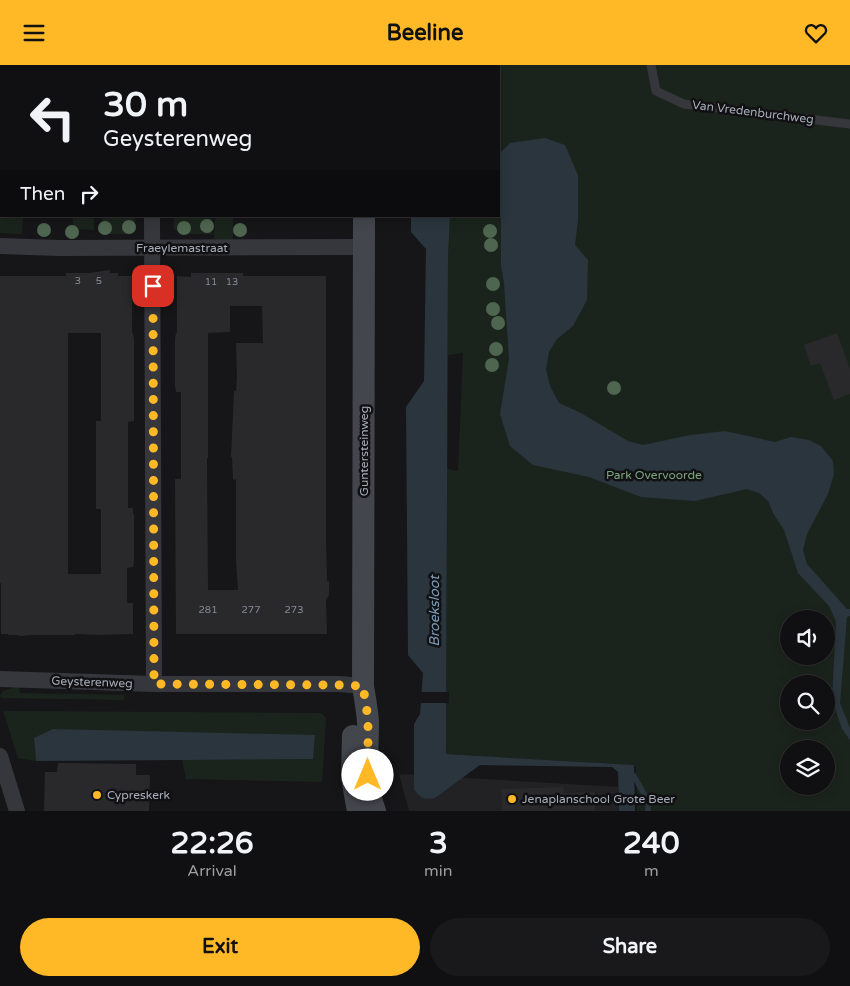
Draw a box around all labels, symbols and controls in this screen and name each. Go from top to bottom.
icon: menu [20,19,48,47]
icon: heart [802,19,830,47]
text: Beeline [387,20,463,46]
text: 30 m [103,84,188,126]
icon: left [20,85,85,150]
street label: Van Vredenburchweg [692,98,814,126]
text: Geysterenweg [103,126,252,152]
icon: right [75,180,103,208]
text: Then [20,183,65,205]
street label: Fraeylemastraat [136,241,228,255]
pin [132,265,174,307]
icon: arrive [139,272,167,300]
house number: 3 [75,275,81,287]
house number: 5 [96,275,102,287]
house number: 11 [205,276,217,288]
house number: 13 [226,276,238,288]
street label: Guntersteinweg [357,406,371,496]
park label: Park Overvoorde [606,468,702,482]
water label: Broeksloot [426,574,443,647]
house number: 281 [199,604,217,616]
house number: 277 [242,604,260,616]
house number: 273 [285,604,303,616]
map controls [780,610,835,795]
button: sound [780,610,835,665]
street label: Geysterenweg [51,674,133,690]
button: search [780,675,835,730]
button: layers [780,740,835,795]
position arrow [341,748,393,800]
place label: Cypreskerk [107,788,171,802]
marker: Cypreskerk [91,789,103,801]
place label: Jenaplanschool Grote Beer [522,792,675,806]
marker: Jenaplanschool Grote Beer [506,793,518,805]
text: 22:26 [170,825,254,862]
text: 3 [429,825,448,862]
text: 240 [623,825,680,862]
text: Arrival [187,861,237,881]
text: min [424,861,453,881]
text: m [644,861,659,881]
button: Exit [20,918,420,976]
button: Share [430,918,830,976]

